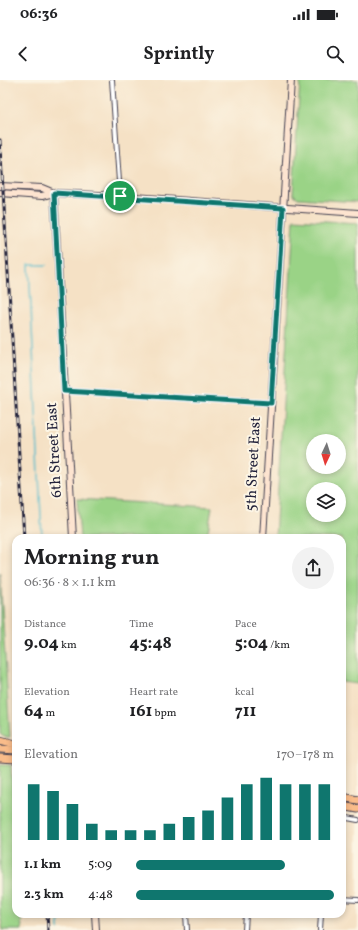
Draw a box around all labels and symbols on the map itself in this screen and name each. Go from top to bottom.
pin [103,179,137,213]
street label: 6th Street East [42,402,68,498]
street label: 5th Street East [241,416,267,512]
north arrow [306,434,346,474]

